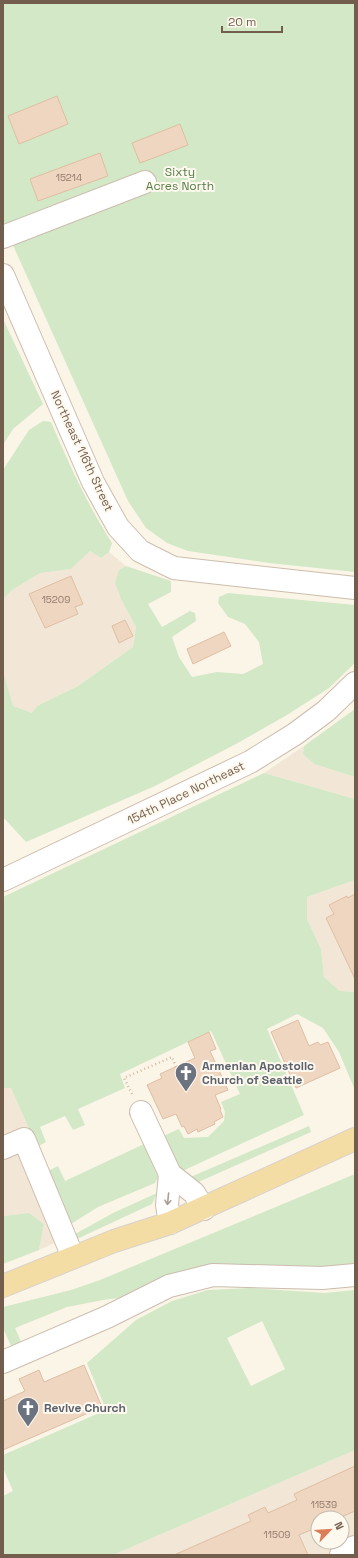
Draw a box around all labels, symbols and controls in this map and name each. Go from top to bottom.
scale bar [222,8,282,34]
text: 20 m [228,14,256,30]
park label: Sixty Acres North [146,164,214,194]
house number: 15214 [56,171,82,184]
street label: Northeast 116th Street [47,388,117,514]
house number: 15209 [42,593,70,606]
street label: 154th Place Northeast [125,758,247,828]
place label: Armenian Apostolic Church of Seattle [202,1058,314,1088]
church icon: Armenian Apostolic Church of Seattle [173,1060,199,1093]
one-way arrow [164,1192,171,1205]
church icon: Revive Church [15,1395,41,1428]
place label: Revive Church [44,1400,126,1416]
house number: 11539 [311,1498,337,1511]
north arrow [310,1510,350,1550]
text: N [331,1519,347,1532]
house number: 11509 [264,1528,290,1541]

